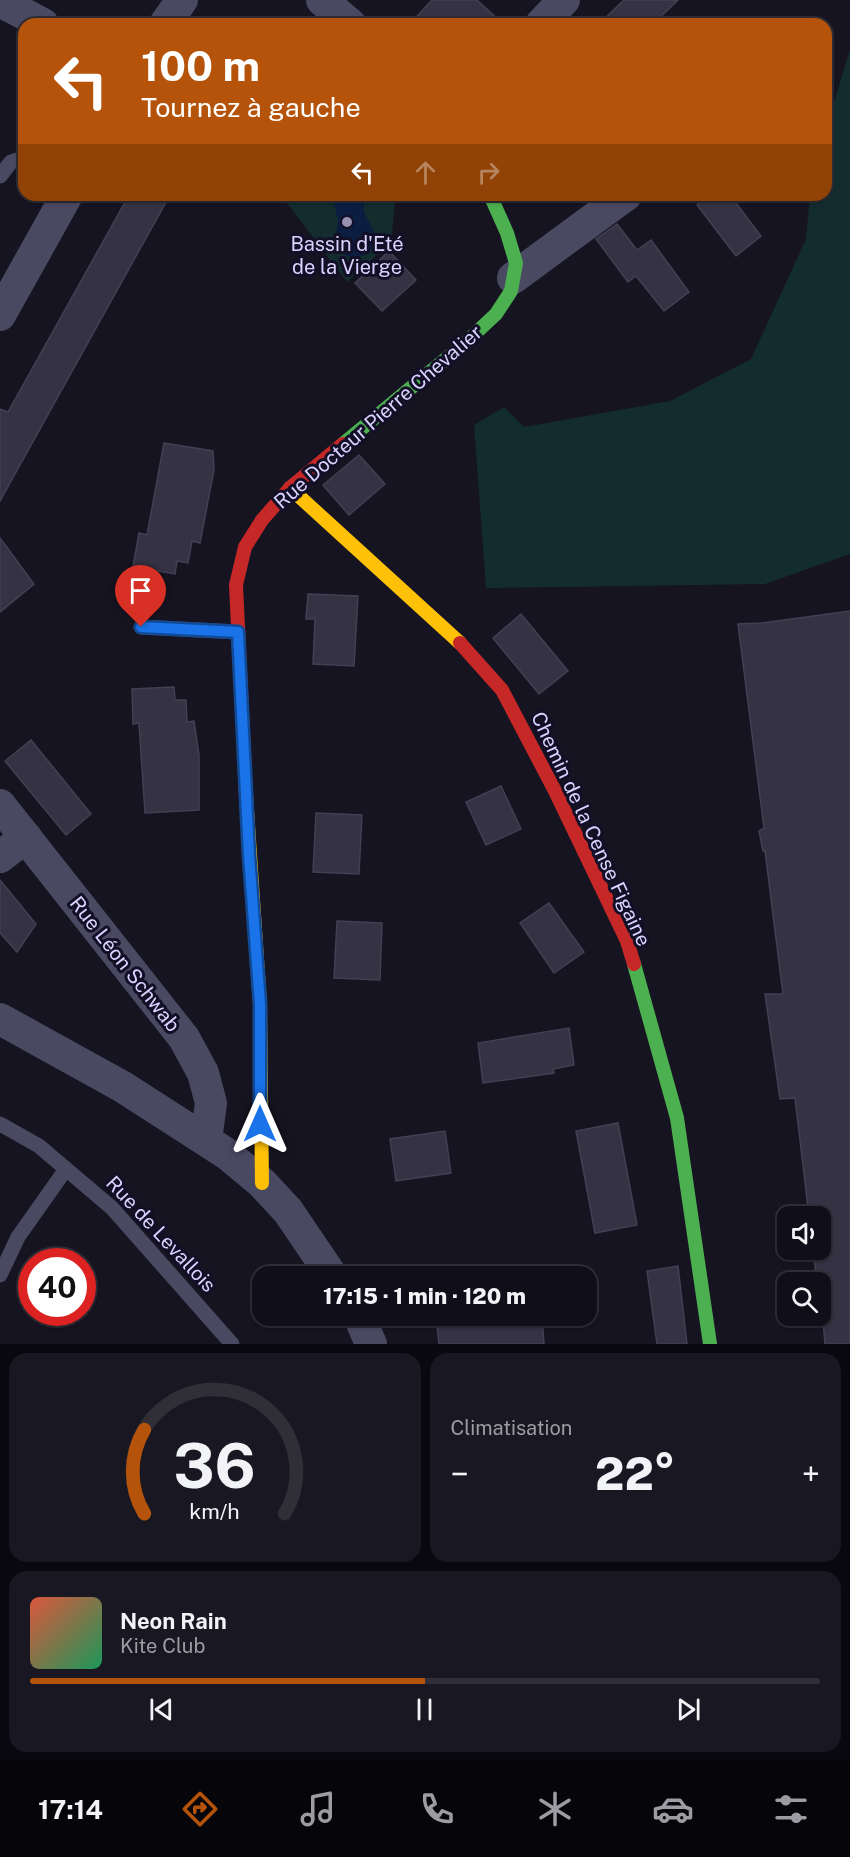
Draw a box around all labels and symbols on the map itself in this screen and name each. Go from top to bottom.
marker: Bassin d'Eté de la Vierge [340,215,354,229]
place label: Bassin d'Eté de la Vierge [290,232,404,279]
street label: Rue Docteur Pierre Chevalier [269,320,487,514]
pin [115,565,166,627]
street label: Chemin de la Cense Figaine [526,708,656,950]
street label: Rue Léon Schwab [65,892,185,1036]
position arrow [228,1092,292,1156]
street label: Rue de Levallois [101,1171,221,1297]
speed limit sign: 40 [18,1248,96,1326]

